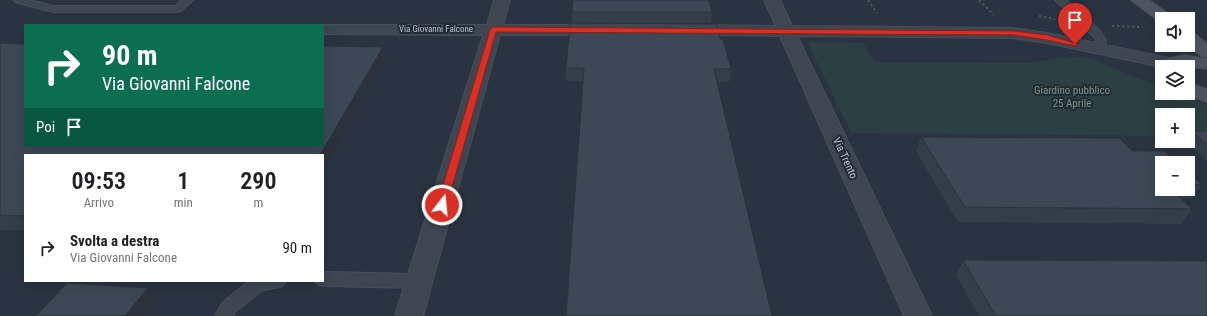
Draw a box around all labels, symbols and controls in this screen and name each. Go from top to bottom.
pin [1058,3,1092,44]
icon: arrive [1064,9,1086,31]
map controls [1155,12,1195,196]
button: sound [1155,12,1195,52]
street label: Via Giovanni Falcone [399,24,473,34]
text: 90 m [102,39,158,72]
icon: right [36,40,88,92]
button: layers [1155,60,1195,100]
text: Via Giovanni Falcone [102,73,250,94]
park label: Giardino pubblico 25 Aprile [1034,84,1111,110]
button: + [1155,108,1195,148]
icon: arrive [63,116,85,138]
text: Poi [36,118,55,136]
street label: Via Trento [830,135,860,181]
button: − [1155,156,1195,196]
text: 09:53 [72,167,126,195]
text: 1 [177,167,189,195]
text: 290 [240,167,276,195]
position arrow [421,184,463,226]
text: Arrivo [84,195,114,210]
text: min [174,195,193,210]
text: m [253,195,263,210]
text: Svolta a destra [70,232,159,250]
icon: right [36,237,58,259]
text: 90 m [282,239,312,257]
text: Via Giovanni Falcone [70,250,177,265]

